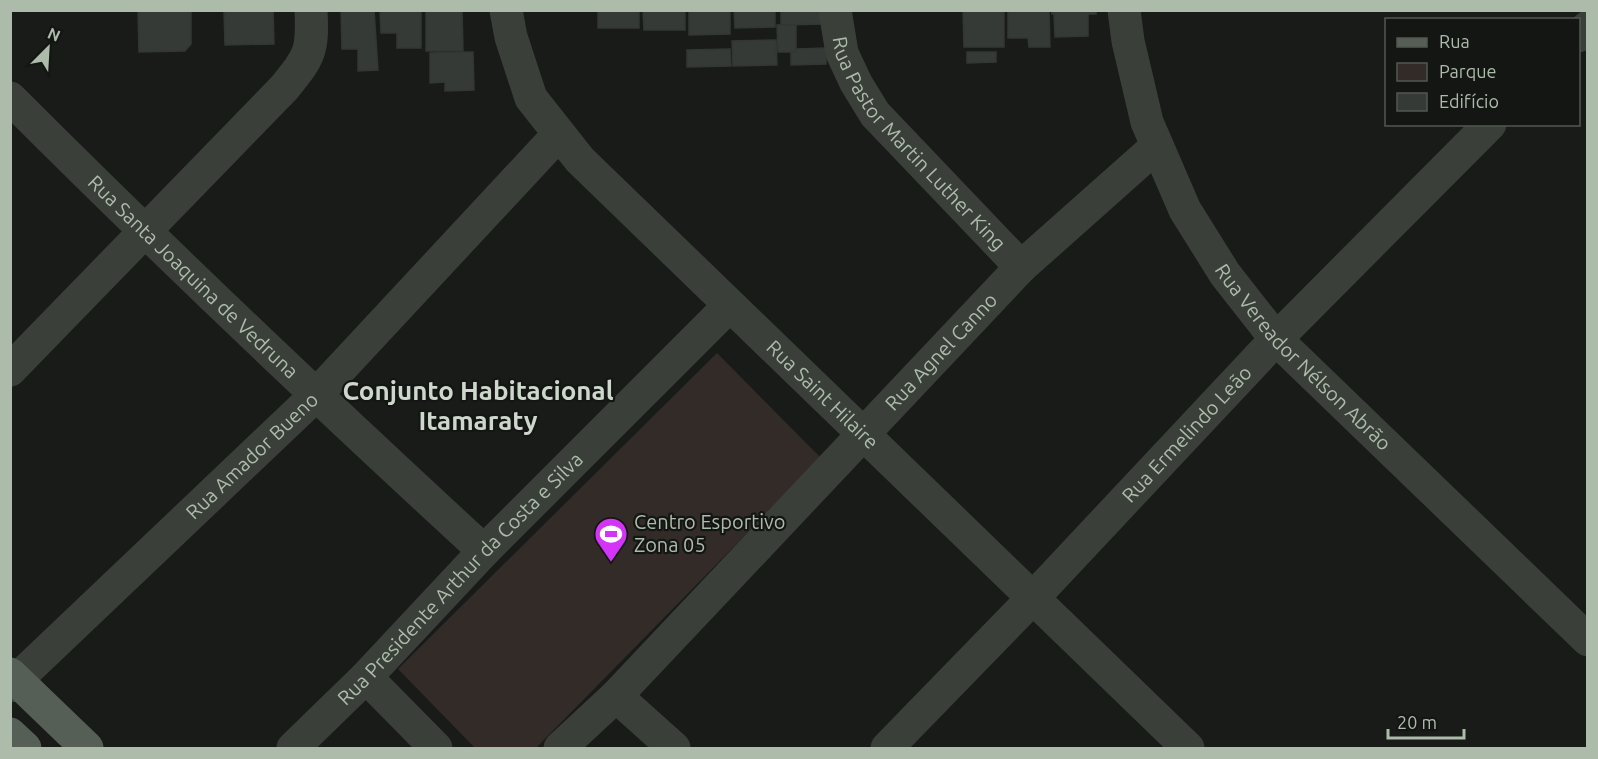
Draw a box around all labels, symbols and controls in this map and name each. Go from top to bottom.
north arrow [18,18,78,78]
legend [1385,18,1580,126]
text: N [45,24,63,45]
text: Rua [1439,31,1470,51]
street label: Rua Pastor Martin Luther King [828,35,1011,255]
text: Parque [1439,61,1496,81]
text: Edifício [1439,91,1499,111]
street label: Rua Santa Joaquina de Vedruna [84,170,303,383]
street label: Rua Vereador Nélson Abrão [1211,260,1396,455]
street label: Rua Agnel Canno [880,288,1002,415]
street label: Rua Saint Hilaire [762,335,883,453]
street label: Rua Ermelindo Leão [1117,361,1256,507]
district label: Conjunto Habitacional Itamaraty [342,376,614,435]
street label: Rua Amador Bueno [181,387,322,523]
street label: Rua Presidente Arthur da Costa e Silva [333,447,587,709]
place label: Centro Esportivo Zona 05 [634,510,785,556]
sports icon: Centro Esportivo Zona 05 [593,516,629,563]
scale bar [1388,702,1464,740]
text: 20 m [1397,712,1437,732]

